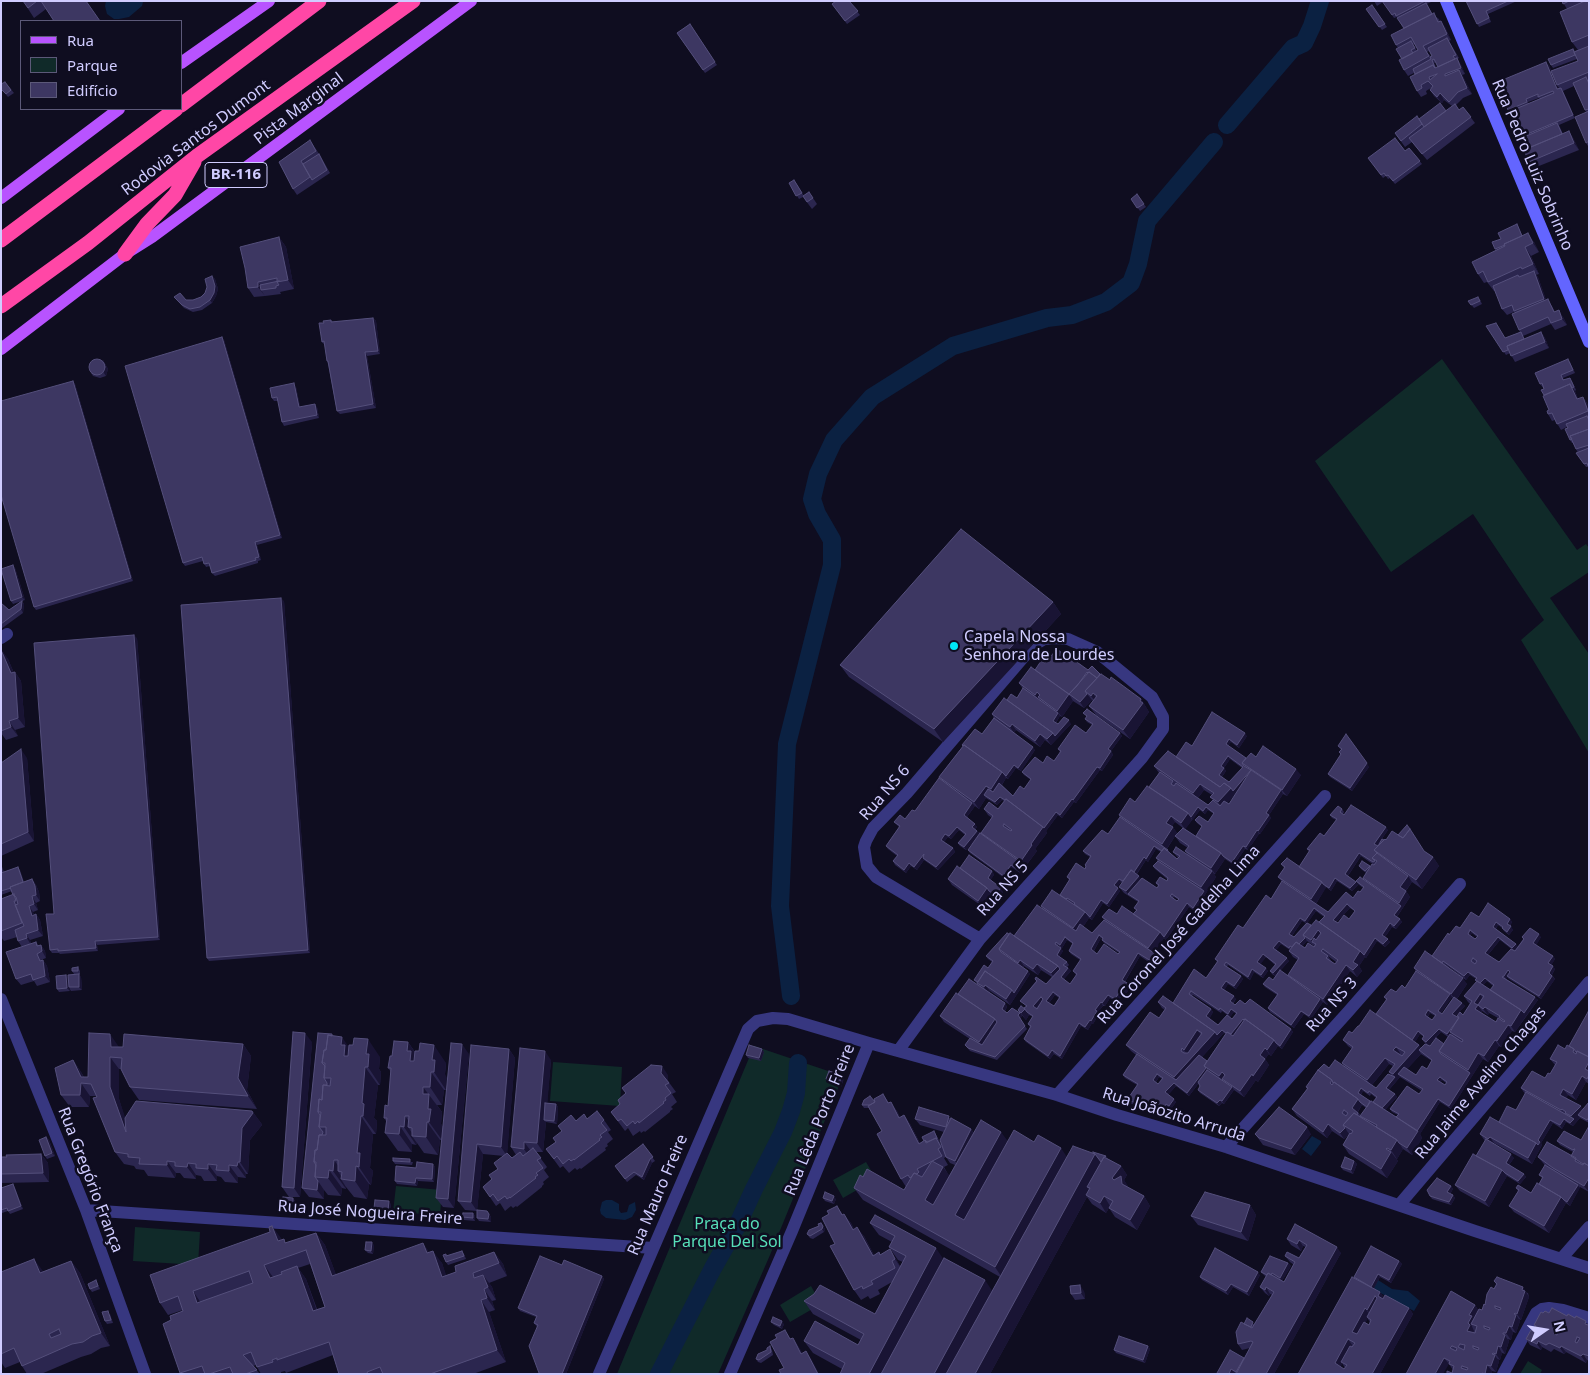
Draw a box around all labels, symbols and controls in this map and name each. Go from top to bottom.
legend [20,20,182,110]
text: Rua [67,30,94,50]
text: Parque [67,55,117,75]
street label: Pista Marginal [250,69,348,149]
street label: Rodovia Santos Dumont [118,76,274,200]
street label: Rua Pedro Luiz Sobrinho [1487,76,1577,254]
text: Edifício [67,80,118,100]
road number: BR-116 [205,162,267,188]
place label: Capela Nossa Senhora de Lourdes [964,627,1114,665]
marker: Capela Nossa Senhora de Lourdes [948,640,960,652]
street label: Rua NS 6 [856,761,914,825]
street label: Rua Coronel José Gadelha Lima [1094,842,1264,1028]
street label: Rua NS 5 [973,858,1033,920]
street label: Rua NS 3 [1302,974,1362,1036]
street label: Rua Jaime Avelino Chagas [1411,1003,1551,1163]
street label: Rua Lêda Porto Freire [781,1041,859,1199]
street label: Rua Joãozito Arruda [1100,1084,1248,1146]
street label: Rua Gregório França [53,1105,127,1255]
street label: Rua Mauro Freire [624,1132,692,1258]
street label: Rua José Nogueira Freire [277,1197,463,1229]
park label: Praça do Parque Del Sol [672,1214,782,1252]
north arrow [1520,1305,1570,1355]
text: N [1550,1319,1571,1334]

